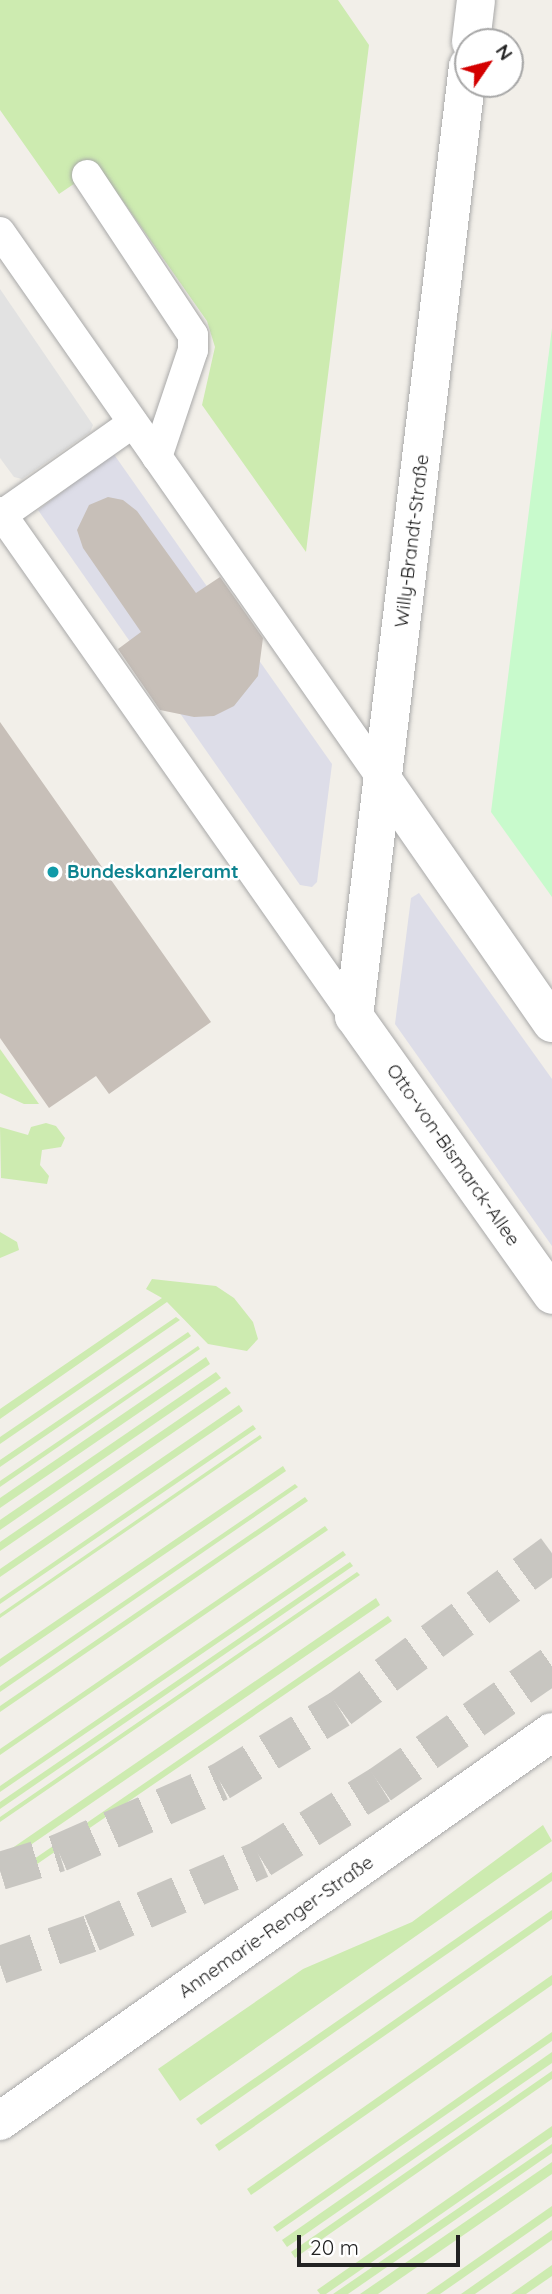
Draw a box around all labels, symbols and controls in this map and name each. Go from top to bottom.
north arrow [454,28,524,98]
text: N [491,39,518,65]
street label: Willy-Brandt-Straße [390,453,434,629]
place label: Bundeskanzleramt [67,861,239,883]
marker: Bundeskanzleramt [45,864,61,880]
street label: Otto-von-Bismarck-Allee [381,1060,525,1250]
street label: Annemarie-Renger-Straße [174,1851,378,2003]
scale bar [300,2220,463,2264]
text: 20 m [310,2234,359,2260]

